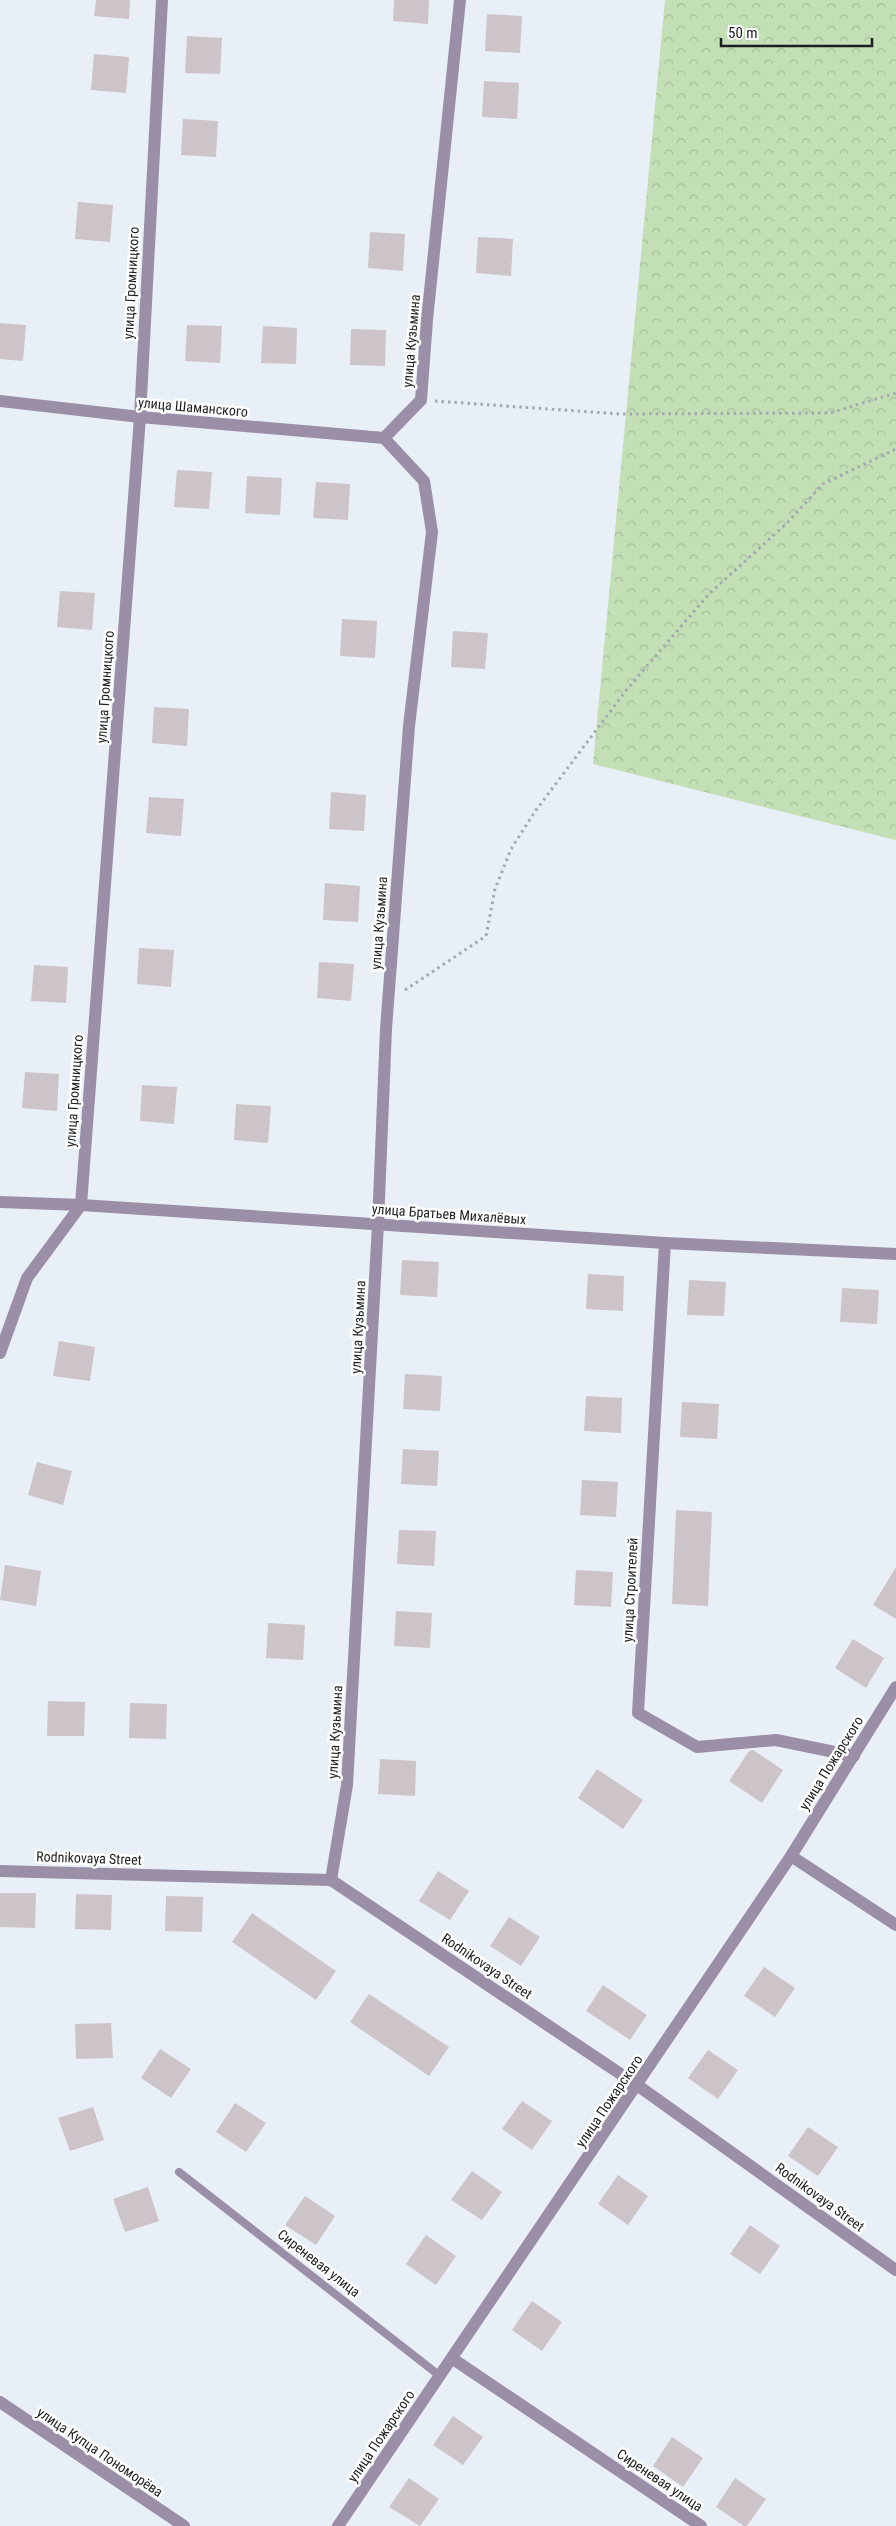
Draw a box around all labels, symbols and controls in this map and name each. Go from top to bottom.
scale bar [721,15,872,47]
text: 50 m [728,24,758,42]
street label: улица Громницкого [120,226,142,340]
street label: улица Кузьмина [399,294,423,388]
street label: улица Шаманского [137,394,249,420]
street label: улица Громницкого [93,630,117,744]
street label: улица Кузьмина [368,876,390,970]
street label: улица Громницкого [62,1034,86,1148]
street label: улица Братьев Михалёвых [371,1201,527,1227]
street label: улица Кузьмина [348,1280,368,1374]
street label: улица Строителей [619,1537,641,1643]
street label: улица Кузьмина [325,1685,345,1779]
street label: улица Пожарского [796,1713,866,1813]
street label: Rodnikovaya Street [36,1848,142,1868]
street label: Rodnikovaya Street [439,1930,535,2002]
street label: улица Пожарского [572,2052,646,2150]
street label: Rodnikovaya Street [773,2159,867,2235]
street label: Сиреневая улица [275,2226,363,2300]
street label: улица Пожарского [344,2387,418,2485]
street label: улица Купца Пономорёва [34,2404,166,2500]
street label: Сиреневая улица [614,2445,706,2515]

